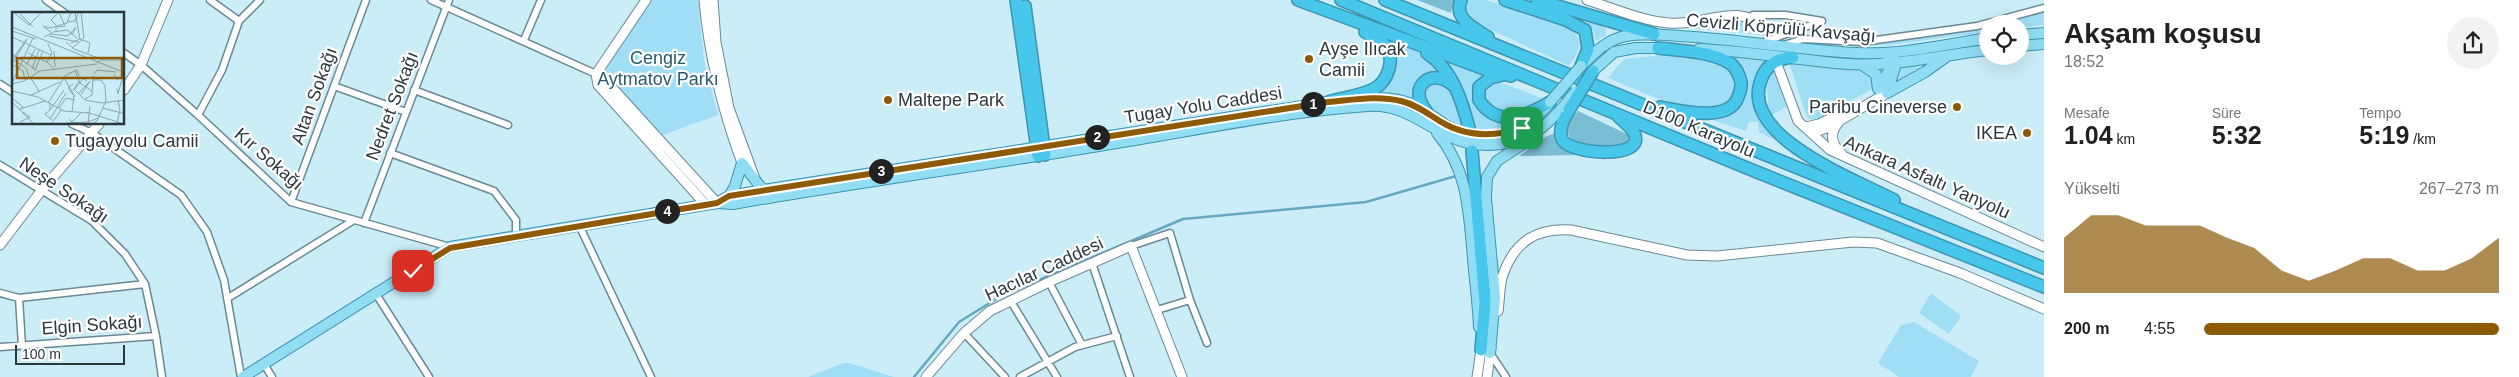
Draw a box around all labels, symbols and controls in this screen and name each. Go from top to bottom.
street label: Cevizli Köprülü Kavşağı [1685,10,1877,46]
inset map [12,12,125,125]
map controls [1979,15,2029,65]
button: locate [1979,15,2029,65]
button: share [2447,17,2499,69]
text: Akşam koşusu [2064,18,2262,49]
place label: Ayşe Ilıcak Camii [1319,39,1407,80]
street label: Altan Sokağı [287,45,341,147]
park label: Cengiz Aytmatov Parkı [597,48,719,89]
street label: Nedret Sokağı [362,49,422,163]
marker: Ayşe Ilıcak Camii [1303,53,1315,65]
text: 18:52 [2064,53,2104,70]
street label: Tugay Yolu Caddesi [1123,83,1283,127]
place label: Maltepe Park [898,90,1005,110]
pin: 1 [1300,92,1326,116]
marker: Maltepe Park [882,94,894,106]
text: 1 [1310,96,1317,112]
street label: D100 Karayolu [1640,97,1758,161]
place label: Paribu Cineverse [1809,97,1947,117]
marker: Paribu Cineverse [1951,101,1963,113]
text: Mesafe [2064,105,2110,121]
text: Süre [2212,105,2241,121]
text: Tempo [2359,105,2401,121]
pin [1501,107,1543,149]
icon: arrive [1508,114,1536,142]
text: 1.04 [2064,121,2113,149]
text: 5:32 [2212,121,2262,149]
text: 5:19 [2359,121,2409,149]
place label: IKEA [1976,123,2017,143]
street label: Kır Sokağı [231,124,307,194]
pin: 2 [1084,124,1110,150]
marker: IKEA [2021,127,2033,139]
text: 2 [1094,129,1101,145]
place label: Tugayyolu Camii [65,131,198,151]
street label: Ankara Asfaltı Yanyolu [1841,131,2013,223]
text: km [2113,131,2135,147]
text: /km [2409,131,2436,147]
marker: Tugayyolu Camii [49,135,61,147]
street label: Neşe Sokağı [16,153,112,227]
pin: 3 [868,158,894,184]
text: 3 [878,163,885,179]
text: Yükselti [2064,180,2120,197]
text: 267–273 m [2419,180,2499,197]
pin: 4 [654,198,680,224]
text: 4 [664,203,671,219]
street label: Hacılar Caddesi [982,233,1106,305]
pin [392,250,434,292]
icon: check [399,257,427,285]
street label: Elgin Sokağı [41,311,143,339]
text: 200 m [2064,320,2109,337]
text: 4:55 [2144,320,2175,337]
scale bar [15,342,125,365]
text: 100 m [22,346,61,362]

